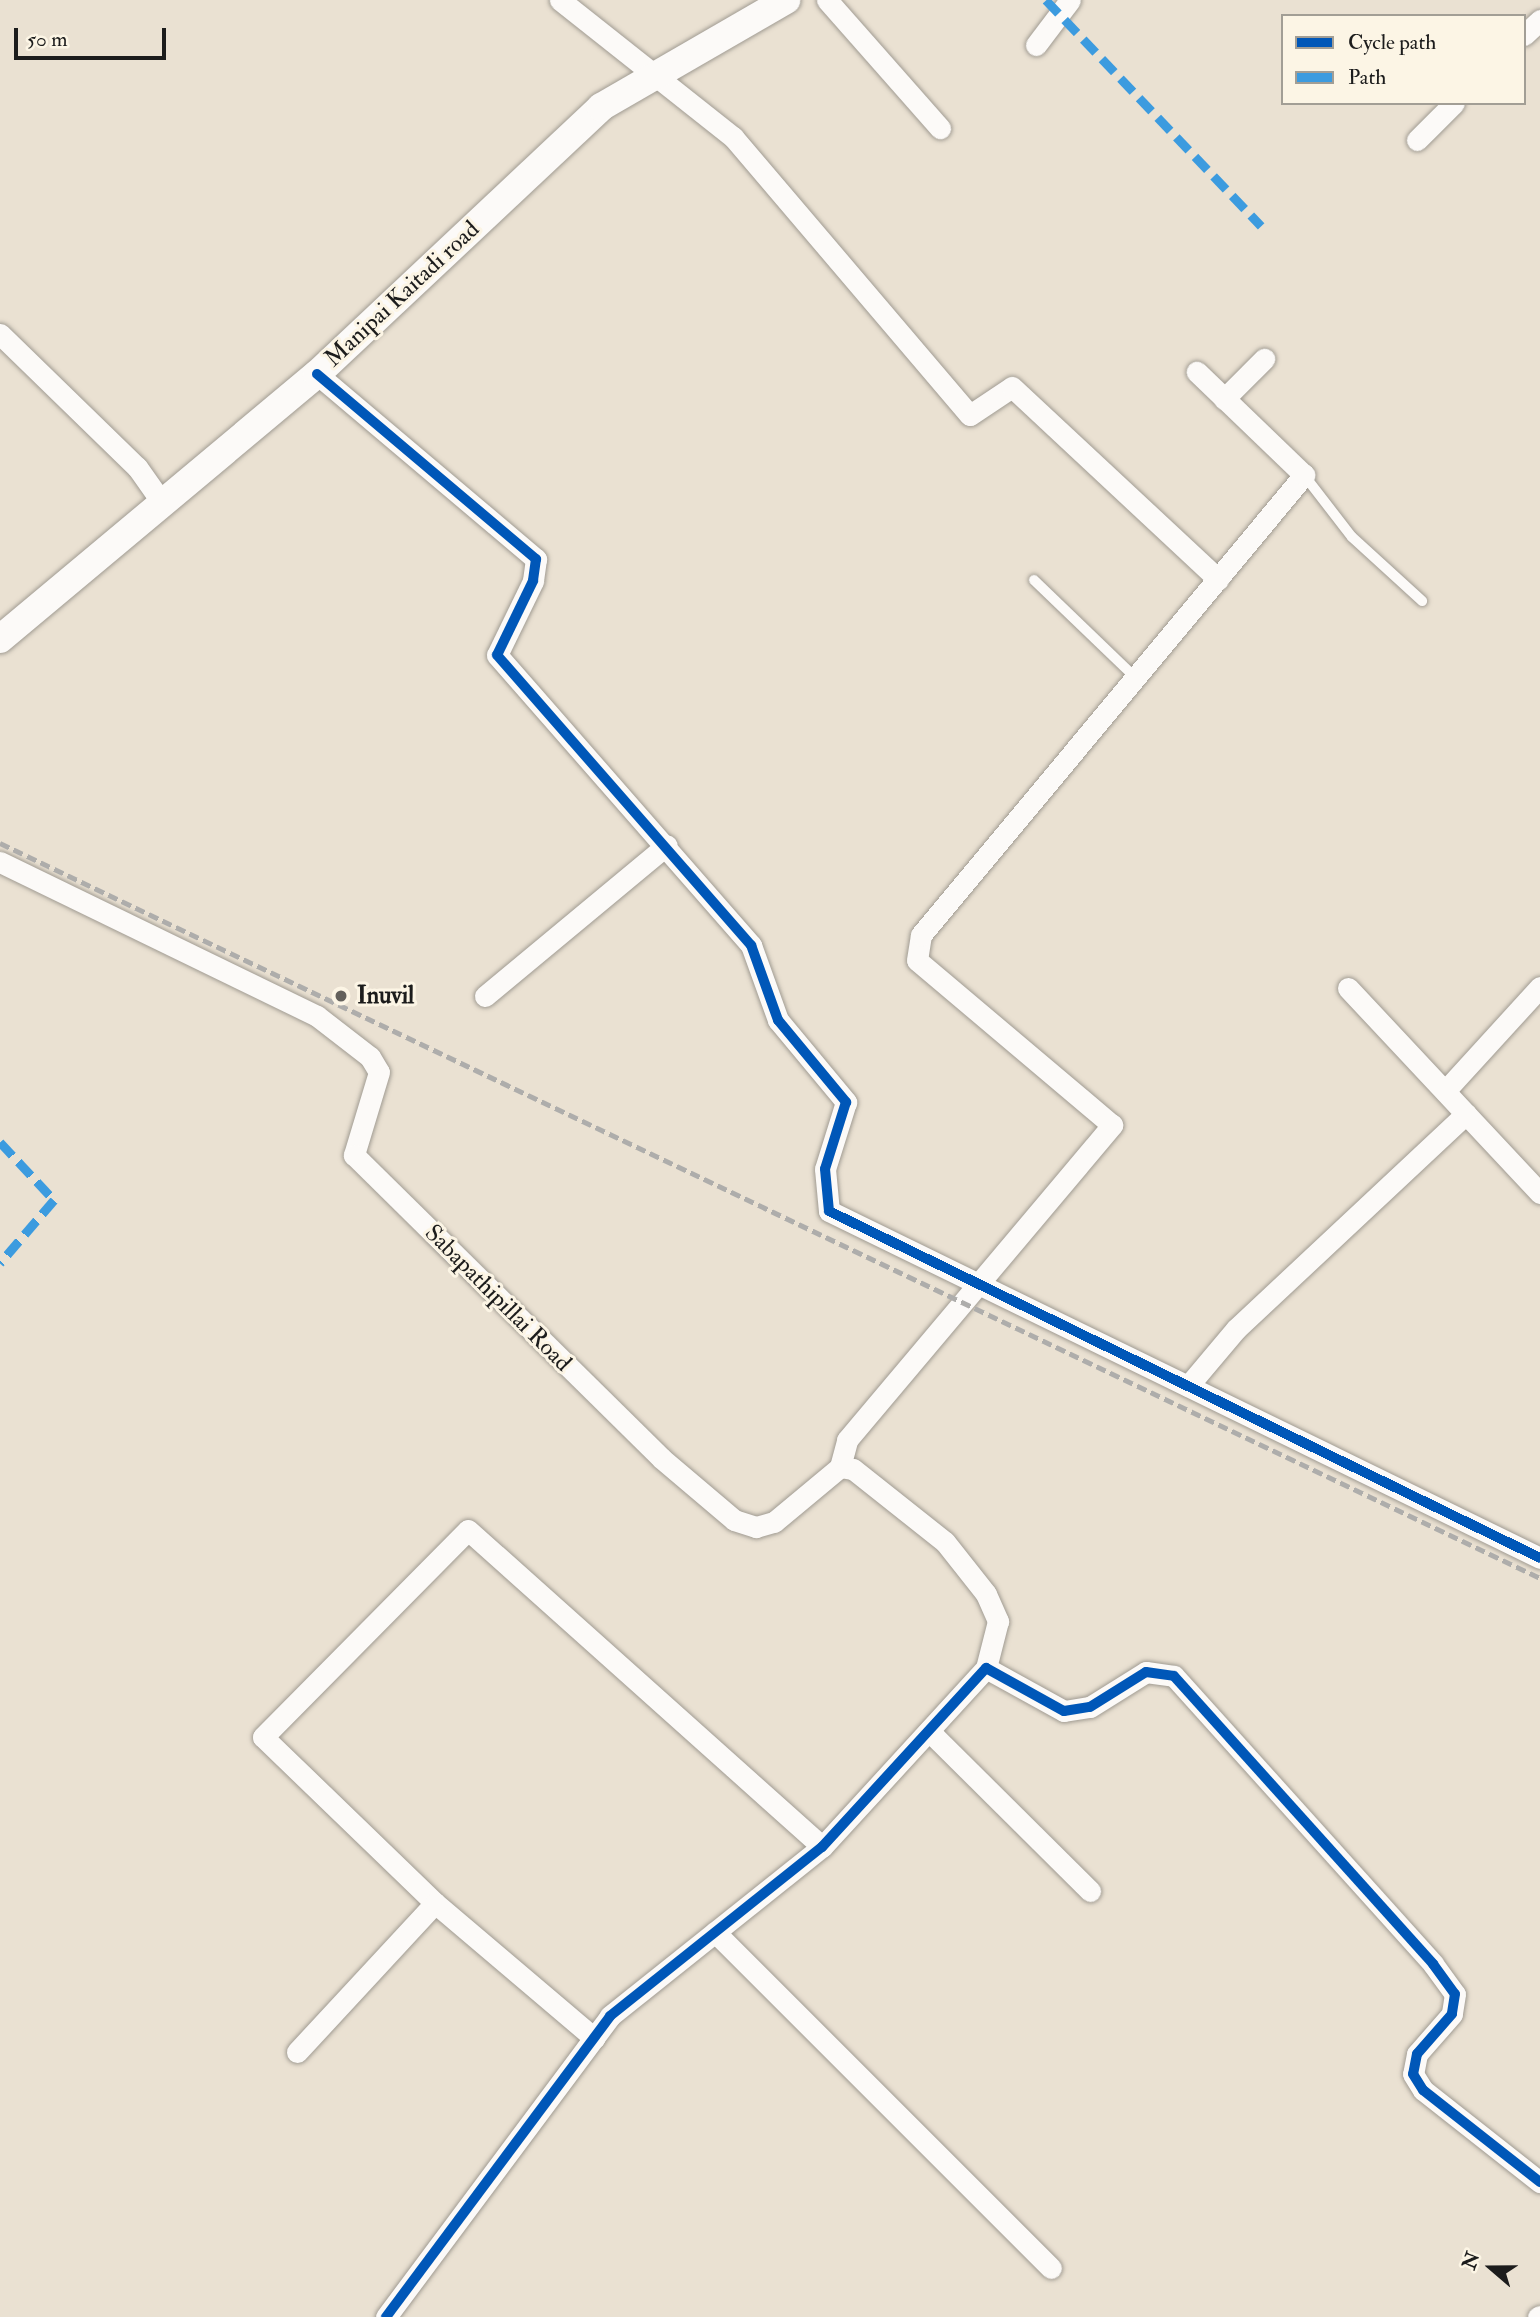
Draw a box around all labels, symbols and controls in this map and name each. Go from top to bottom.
scale bar [18,14,170,58]
legend [1281,14,1526,105]
text: 50 m [27,26,68,53]
text: Cycle path [1348,29,1436,56]
text: Path [1348,64,1386,91]
street label: Manipai Kaitadi road [319,215,485,373]
place label: Inuvil [357,982,414,1010]
marker: Inuvil [331,986,351,1006]
street label: Sabapathipillai Road [419,1219,577,1377]
north arrow [1456,2233,1526,2303]
text: N [1457,2249,1485,2273]

